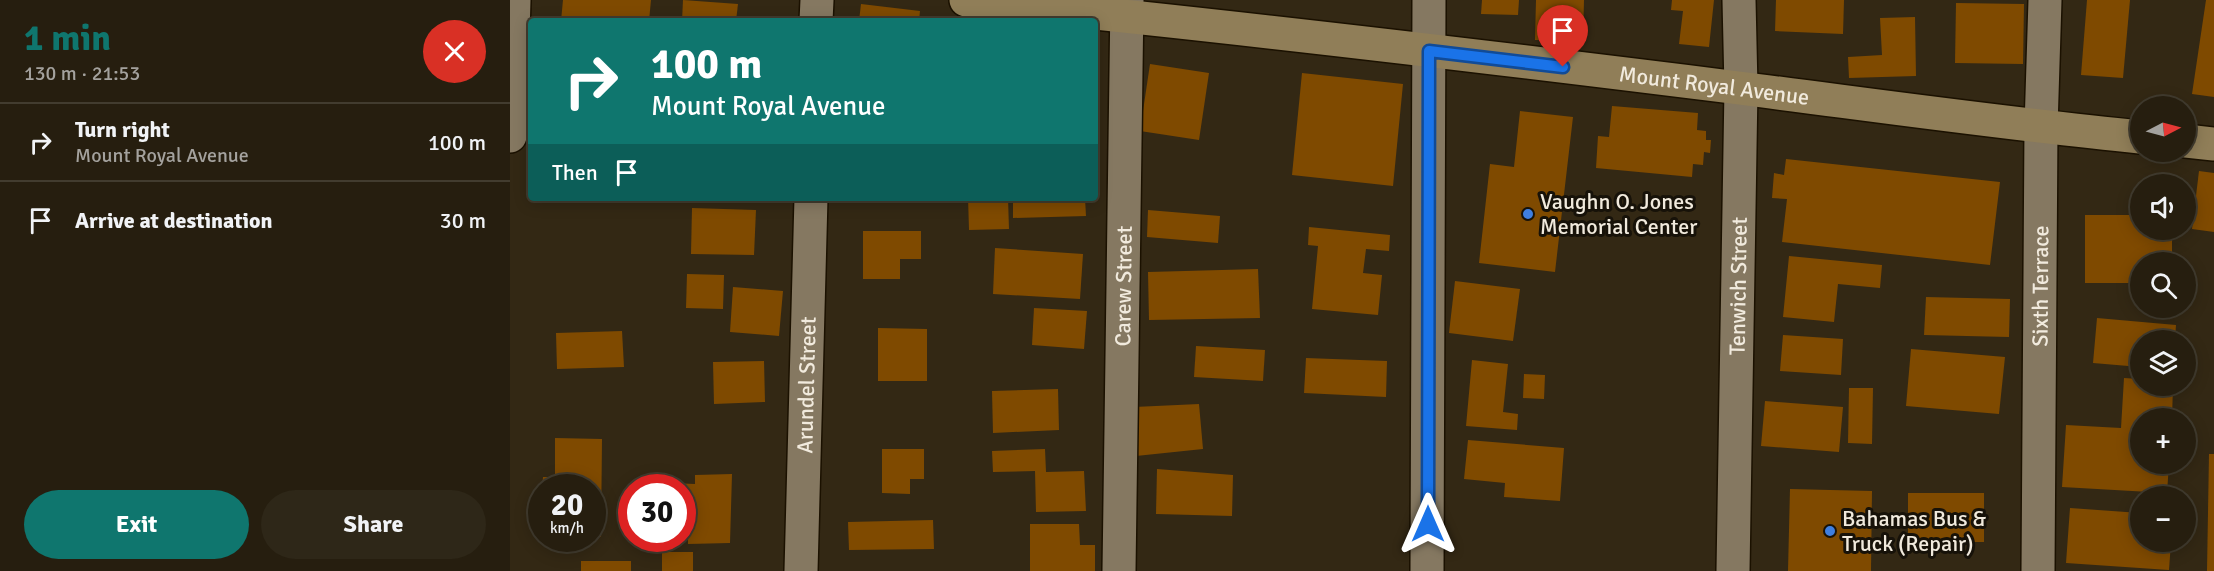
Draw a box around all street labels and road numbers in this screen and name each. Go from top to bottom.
street label: Mount Royal Avenue [1618,60,1811,110]
street label: Tenwich Street [1723,216,1752,355]
street label: Carew Street [1109,225,1137,347]
street label: Sixth Terrace [2026,225,2054,347]
street label: Arundel Street [791,316,821,454]

